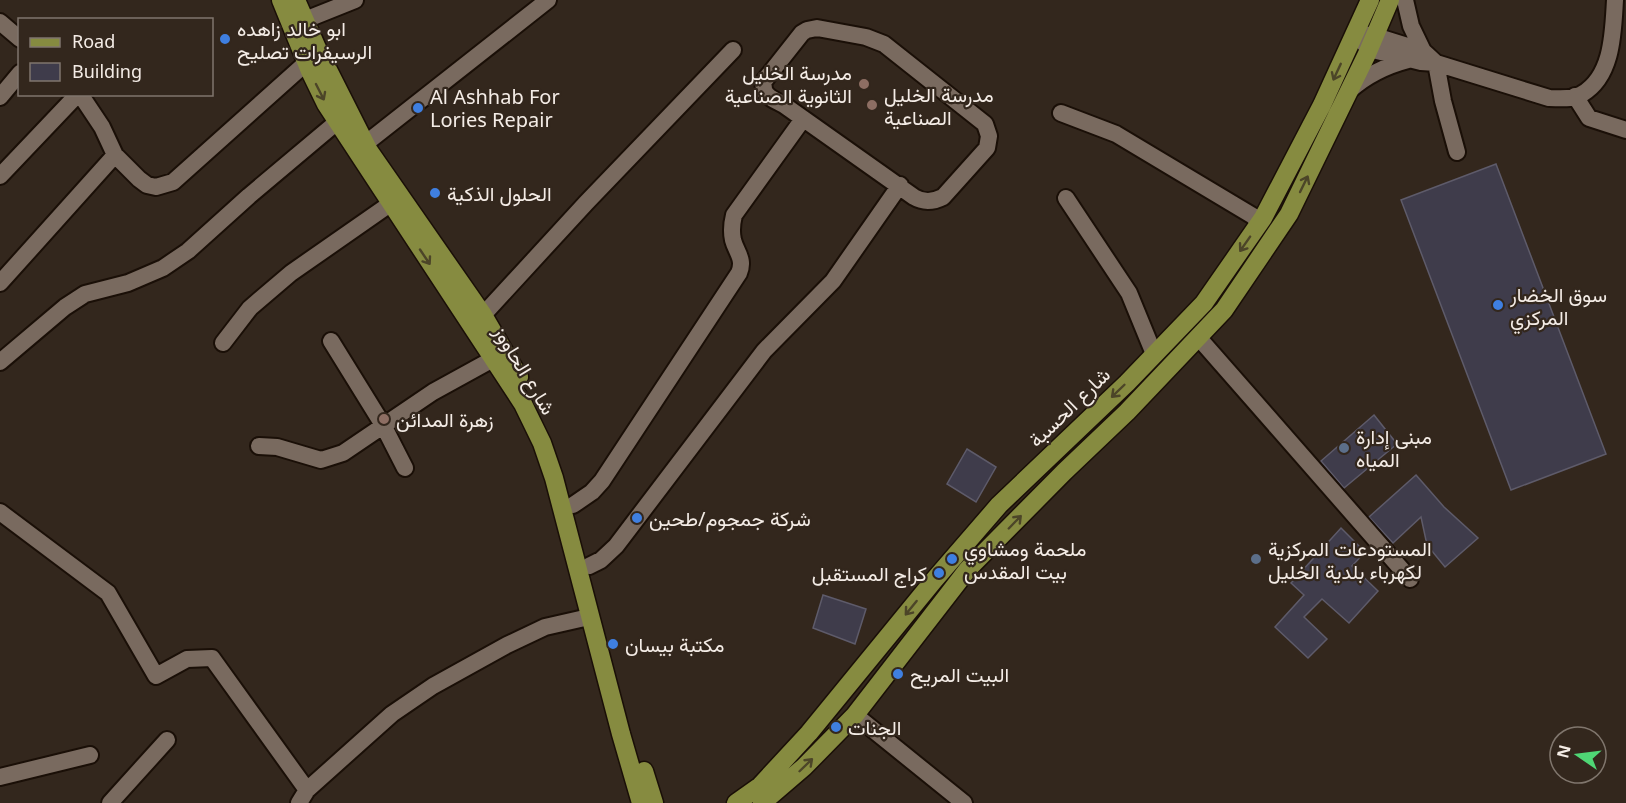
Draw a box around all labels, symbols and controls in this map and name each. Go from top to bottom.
place label: ابو خالد زاهده الرسيفرات تصليح [237,15,372,66]
legend [18,18,213,96]
text: Road [72,29,115,53]
marker: ابو خالد زاهده الرسيفرات تصليح [218,32,232,46]
text: Building [72,59,142,83]
place label: مدرسة الخليل الثانوية الصناعية [725,59,852,109]
one-way arrow [1331,63,1342,81]
marker: مدرسة الخليل الثانوية الصناعية [857,77,871,91]
place label: مدرسة الخليل الصناعية [884,81,994,131]
one-way arrow [315,83,326,101]
place label: Al Ashhab For Lories Repair [430,83,560,133]
marker: مدرسة الخليل الصناعية [865,98,879,112]
marker: Al Ashhab For Lories Repair [411,101,425,115]
one-way arrow [1298,175,1310,193]
place label: الحلول الذكية [447,180,552,207]
marker: الحلول الذكية [428,186,442,200]
one-way arrow [1239,235,1251,252]
one-way arrow [419,248,431,264]
place label: سوق الخضار المركزي [1509,281,1607,335]
marker: سوق الخضار المركزي [1491,298,1505,312]
street label: شارع الحاووز [486,320,562,420]
street label: شارع الحسبة [1022,361,1116,453]
one-way arrow [1111,384,1126,399]
place label: زهرة المدائن [396,406,494,433]
marker: زهرة المدائن [377,412,391,426]
place label: مبنى إدارة المياه [1356,423,1432,473]
marker: مبنى إدارة المياه [1337,441,1351,455]
place label: شركة جمجوم/طحين [649,505,811,532]
marker: شركة جمجوم/طحين [630,511,644,525]
one-way arrow [1008,514,1022,529]
place label: ملحمة ومشاوي بيت المقدس [964,535,1086,585]
place label: المستودعات المركزية لكهرباء بلدية الخليل [1268,535,1432,585]
marker: ملحمة ومشاوي بيت المقدس [945,552,959,566]
marker: المستودعات المركزية لكهرباء بلدية الخليل [1249,552,1263,566]
place label: كراج المستقبل [812,560,927,588]
marker: كراج المستقبل [932,566,946,580]
one-way arrow [905,600,918,616]
place label: مكتبة بيسان [625,631,724,658]
marker: مكتبة بيسان [606,637,620,651]
place label: البيت المريح [910,661,1009,689]
marker: البيت المريح [891,667,905,681]
place label: الجنات [848,714,902,741]
marker: الجنات [829,720,843,734]
north arrow [1548,725,1608,785]
text: N [1551,742,1576,760]
one-way arrow [798,758,813,772]

